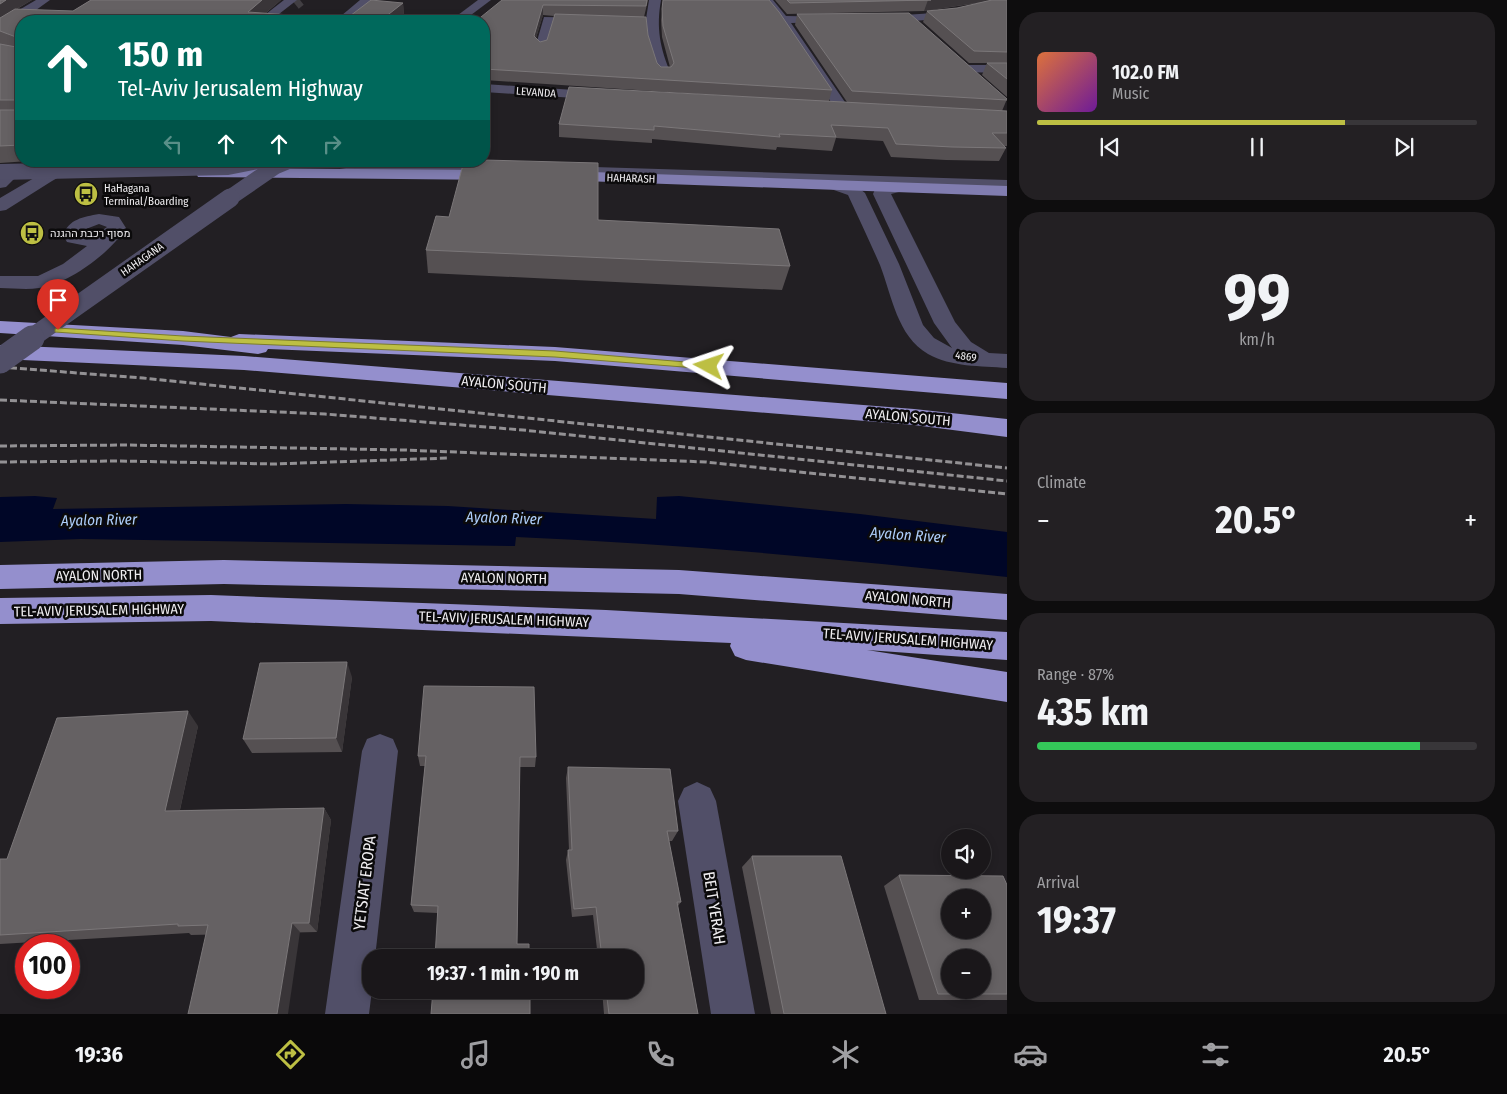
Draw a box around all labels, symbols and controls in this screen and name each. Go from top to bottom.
text: 150 m [118,33,203,75]
icon: ahead [35,35,100,100]
text: 102.0 FM [1112,61,1179,84]
text: Tel-Aviv Jerusalem Highway [118,75,363,102]
text: Music [1112,84,1149,103]
street label: LEVANDA [516,85,557,100]
icon: left [159,130,187,158]
icon: ahead [212,130,240,158]
icon: ahead [265,130,293,158]
icon: right [318,130,346,158]
icon: previous [1096,133,1124,161]
icon: pause [1243,133,1271,161]
icon: next [1390,133,1418,161]
street label: HAHARASH [606,171,656,186]
bus stop icon: HaHagana Terminal/Boarding [73,181,99,207]
place label: HaHagana Terminal/Boarding [104,182,189,208]
bus stop icon: מסוף רכבת ההגנה [19,220,45,246]
place label: מסוף רכבת ההגנה [50,227,131,240]
street label: HAHAGANA [118,240,166,279]
text: 99 [1223,258,1291,336]
pin [37,279,79,330]
icon: arrive [44,286,72,314]
text: km/h [1239,330,1275,349]
position arrow [682,339,734,391]
street label: 4869 [954,349,977,364]
street label: AYALON SOUTH [461,372,547,397]
street label: AYALON SOUTH [865,405,951,430]
text: Climate [1037,473,1086,492]
text: 20.5° [1215,497,1299,543]
text: − [1037,504,1050,537]
text: + [1464,504,1477,537]
water label: Ayalon River [465,508,543,528]
water label: Ayalon River [60,510,138,530]
water label: Ayalon River [868,523,947,547]
street label: AYALON NORTH [56,566,142,585]
street label: AYALON NORTH [461,569,547,588]
street label: AYALON NORTH [864,587,952,612]
street label: TEL-AVIV JERUSALEM HIGHWAY [14,601,184,620]
street label: TEL-AVIV JERUSALEM HIGHWAY [419,608,589,631]
street label: TEL-AVIV JERUSALEM HIGHWAY [822,625,994,654]
text: Range · 87% [1037,665,1114,684]
text: 435 km [1037,689,1149,735]
map controls [941,829,991,999]
button: sound [941,829,991,879]
street label: YETSIAT EROPA [349,834,380,932]
street label: BEIT YERAH [699,870,730,946]
text: Arrival [1037,873,1079,892]
button: + [941,889,991,939]
text: 19:37 [1037,897,1116,943]
speed limit sign: 100 [15,934,80,999]
button: − [941,949,991,999]
text: 19:37 · 1 min · 190 m [427,962,579,985]
icon: directions [273,1037,308,1072]
icon: music [458,1037,493,1072]
icon: phone [643,1037,678,1072]
icon: climate [828,1037,863,1072]
icon: car [1013,1037,1048,1072]
icon: filters [1198,1037,1233,1072]
text: 19:36 [75,1041,123,1068]
text: 20.5° [1384,1041,1432,1068]

